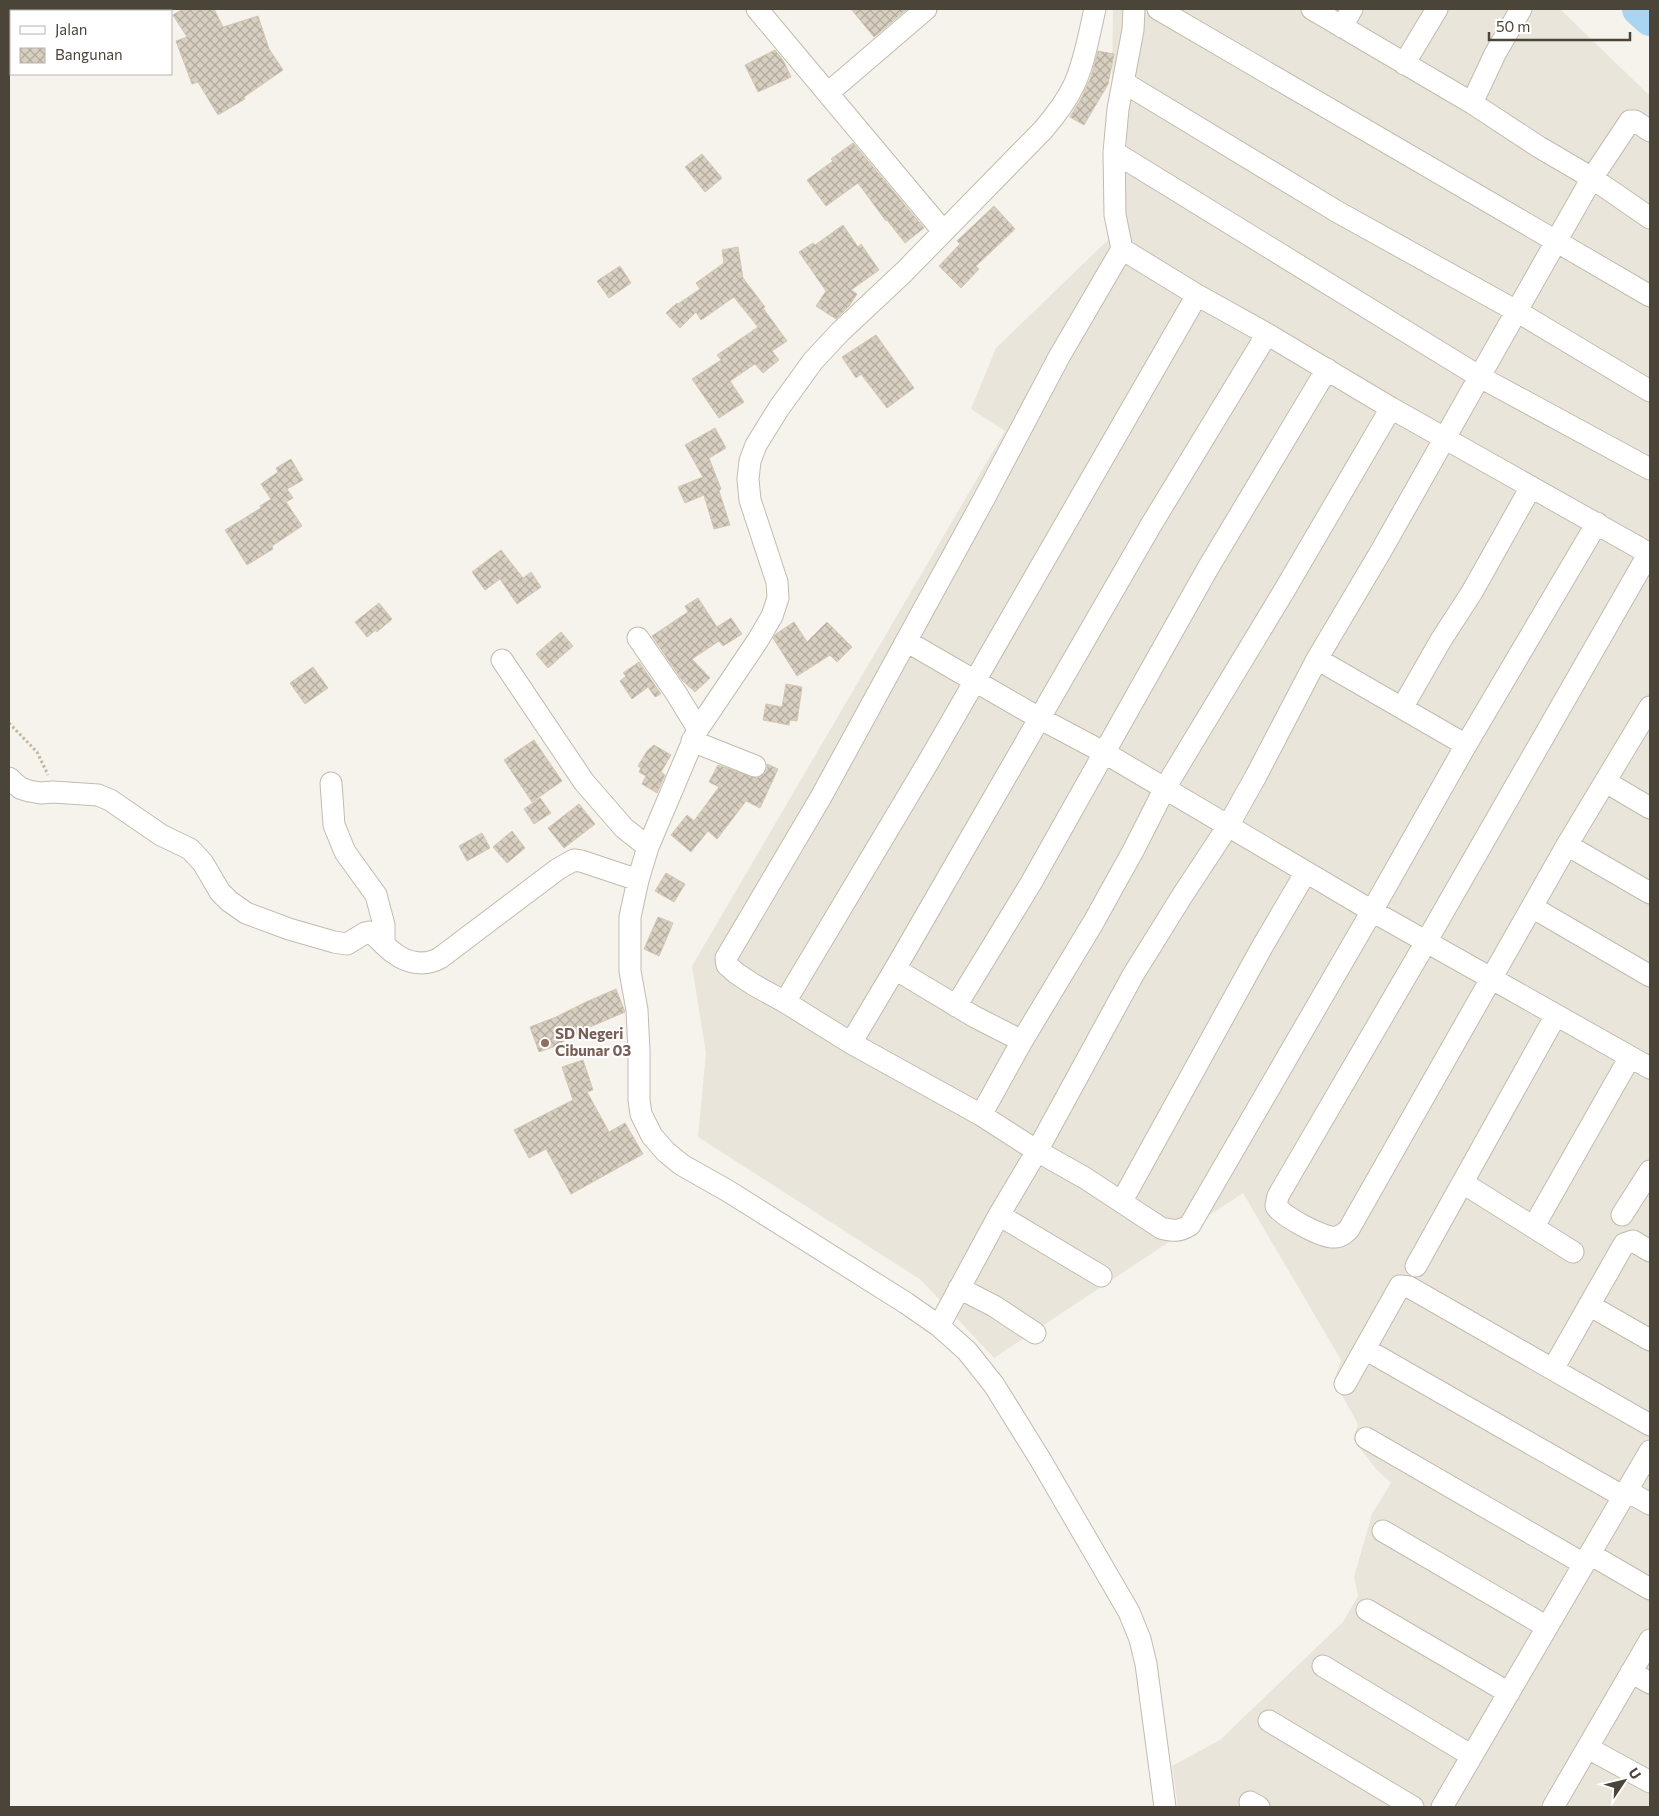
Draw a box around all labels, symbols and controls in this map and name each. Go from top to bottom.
legend [10,10,172,75]
scale bar [1489,10,1630,42]
text: 50 m [1496,17,1530,35]
text: Jalan [55,20,87,38]
text: Bangunan [55,45,123,63]
place label: SD Negeri Cibunar 03 [555,1024,631,1059]
marker: SD Negeri Cibunar 03 [539,1037,551,1049]
north arrow [1599,1756,1649,1806]
text: U [1625,1764,1645,1782]

